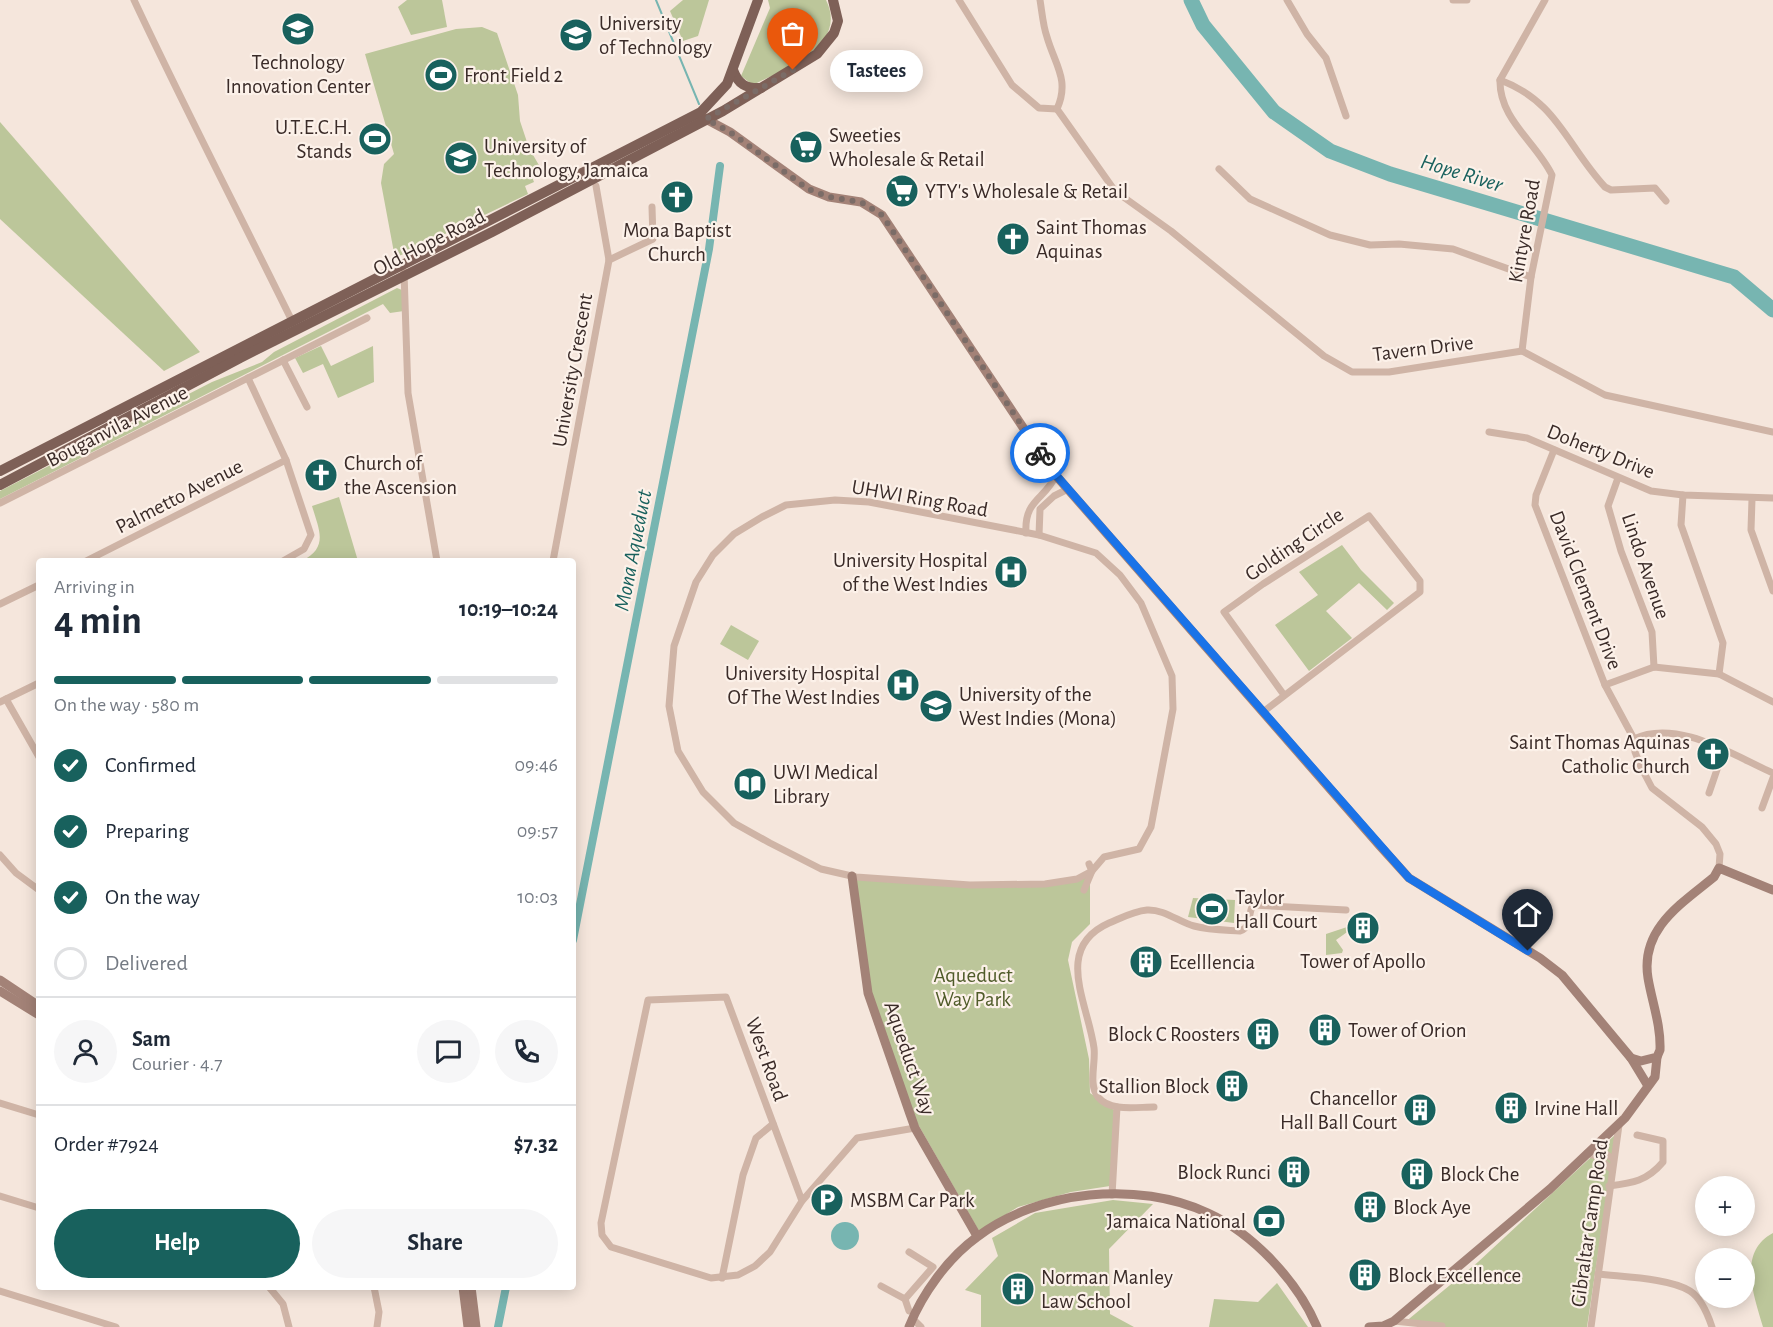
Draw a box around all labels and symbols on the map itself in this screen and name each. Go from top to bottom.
pin [767,8,818,70]
school or university icon: Technology Innovation Center [280,11,316,47]
place label: University of Technology [599,13,712,58]
school or university icon: University of Technology [558,17,594,53]
callout: Tastees [829,49,922,91]
place label: Technology Innovation Center [225,52,371,97]
sports icon: Front Field 2 [423,57,459,93]
place label: Front Field 2 [464,65,563,86]
place label: U.T.E.C.H. Stands [275,117,352,162]
sports icon: U.T.E.C.H. Stands [357,121,393,157]
place label: Sweeties Wholesale & Retail [829,125,985,170]
supermarket icon: Sweeties Wholesale & Retail [788,129,824,165]
place label: University of Technology, Jamaica [484,136,649,181]
school or university icon: University of Technology, Jamaica [443,140,479,176]
water label: Hope River [1418,150,1506,197]
supermarket icon: YTY's Wholesale & Retail [884,173,920,209]
street label: Kintyre Road [1505,178,1544,284]
church icon: Mona Baptist Church [659,179,695,215]
place label: YTY's Wholesale & Retail [925,181,1128,202]
street label: Old Hope Road [370,205,489,280]
place label: Saint Thomas Aquinas [1036,217,1147,262]
place label: Mona Baptist Church [623,220,731,265]
church icon: Saint Thomas Aquinas [995,221,1031,257]
street label: University Crescent [549,291,596,449]
street label: Tavern Drive [1371,332,1475,365]
street label: Bouganvila Avenue [43,382,191,471]
street label: Doherty Drive [1544,420,1658,483]
courier [1010,423,1070,483]
place label: Church of the Ascension [344,453,457,498]
street label: Palmetto Avenue [112,455,246,538]
church icon: Church of the Ascension [303,457,339,493]
street label: UHWI Ring Road [850,476,990,521]
water label: Mona Aqueduct [610,487,656,613]
street label: Golding Circle [1241,504,1347,585]
street label: David Clement Drive [1546,508,1625,672]
street label: Lindo Avenue [1618,510,1673,622]
place label: University Hospital of the West Indies [833,550,988,595]
hospital icon: University Hospital of the West Indies [993,554,1029,590]
place label: University Hospital Of The West Indies [725,663,880,708]
hospital icon: University Hospital Of The West Indies [885,667,921,703]
place label: University of the West Indies (Mona) [959,684,1117,729]
school or university icon: University of the West Indies (Mona) [918,688,954,724]
place label: Saint Thomas Aquinas Catholic Church [1509,732,1690,777]
church icon: Saint Thomas Aquinas Catholic Church [1695,736,1731,772]
place label: UWI Medical Library [773,762,879,807]
library icon: UWI Medical Library [732,766,768,802]
place label: Taylor Hall Court [1235,887,1318,932]
pin [1502,889,1553,951]
sports icon: Taylor Hall Court [1194,891,1230,927]
building icon: Tower of Apollo [1345,910,1381,946]
building icon: Ecelllencia [1128,944,1164,980]
place label: Tower of Apollo [1300,951,1426,972]
place label: Ecelllencia [1169,952,1256,973]
park label: Aqueduct Way Park [933,965,1013,1010]
street label: Aqueduct Way [880,999,939,1118]
building icon: Tower of Orion [1307,1012,1343,1048]
street label: West Road [742,1015,791,1104]
building icon: Block C Roosters [1245,1016,1281,1052]
place label: Tower of Orion [1348,1020,1467,1041]
place label: Block C Roosters [1108,1024,1240,1045]
building icon: Stallion Block [1214,1068,1250,1104]
place label: Stallion Block [1098,1076,1209,1097]
place label: Chancellor Hall Ball Court [1280,1088,1397,1133]
building icon: Irvine Hall [1493,1090,1529,1126]
building icon: Chancellor Hall Ball Court [1402,1092,1438,1128]
place label: Irvine Hall [1534,1098,1618,1119]
street label: Gibraltar Camp Road [1567,1138,1612,1308]
building icon: Block Runci [1276,1154,1312,1190]
building icon: Block Che [1399,1156,1435,1192]
place label: Block Runci [1177,1162,1271,1183]
place label: Block Che [1440,1164,1519,1185]
parking icon: MSBM Car Park [809,1182,845,1218]
building icon: Block Aye [1352,1189,1388,1225]
place label: MSBM Car Park [850,1190,975,1211]
place label: Block Aye [1393,1197,1471,1218]
bank icon: Jamaica National [1251,1203,1287,1239]
place label: Jamaica National [1107,1211,1246,1232]
building icon: Block Excellence [1347,1257,1383,1293]
place label: Block Excellence [1388,1265,1521,1286]
place label: Norman Manley Law School [1041,1267,1173,1312]
building icon: Norman Manley Law School [1000,1271,1036,1307]

